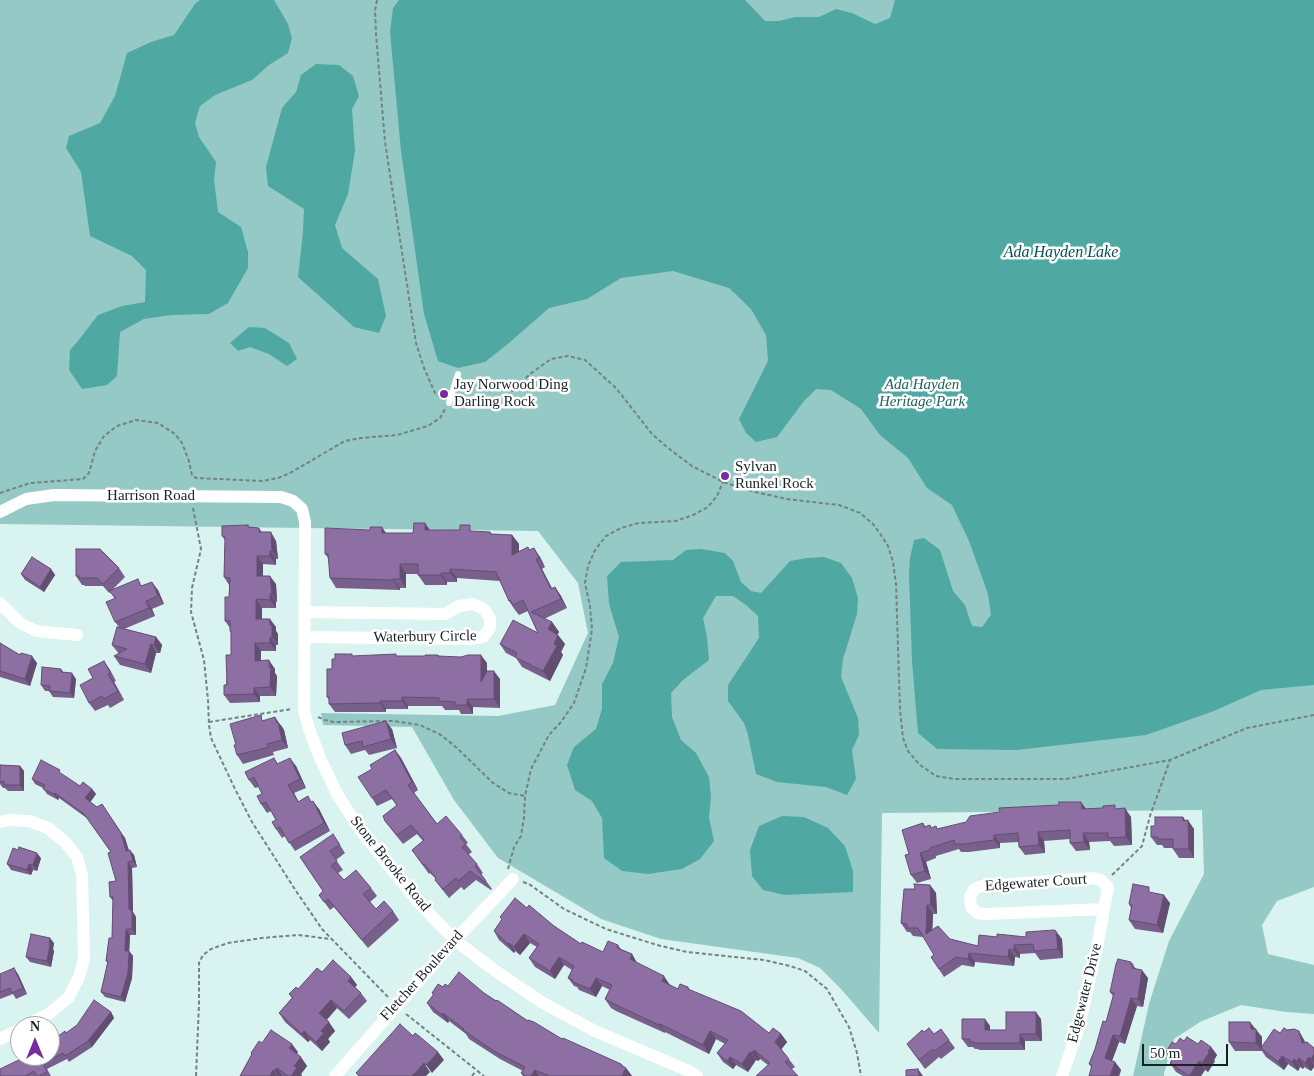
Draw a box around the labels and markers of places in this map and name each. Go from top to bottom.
place label: Jay Norwood Ding Darling Rock [454,376,568,411]
marker: Jay Norwood Ding Darling Rock [438,388,450,400]
place label: Sylvan Runkel Rock [735,458,814,493]
marker: Sylvan Runkel Rock [719,470,731,482]

